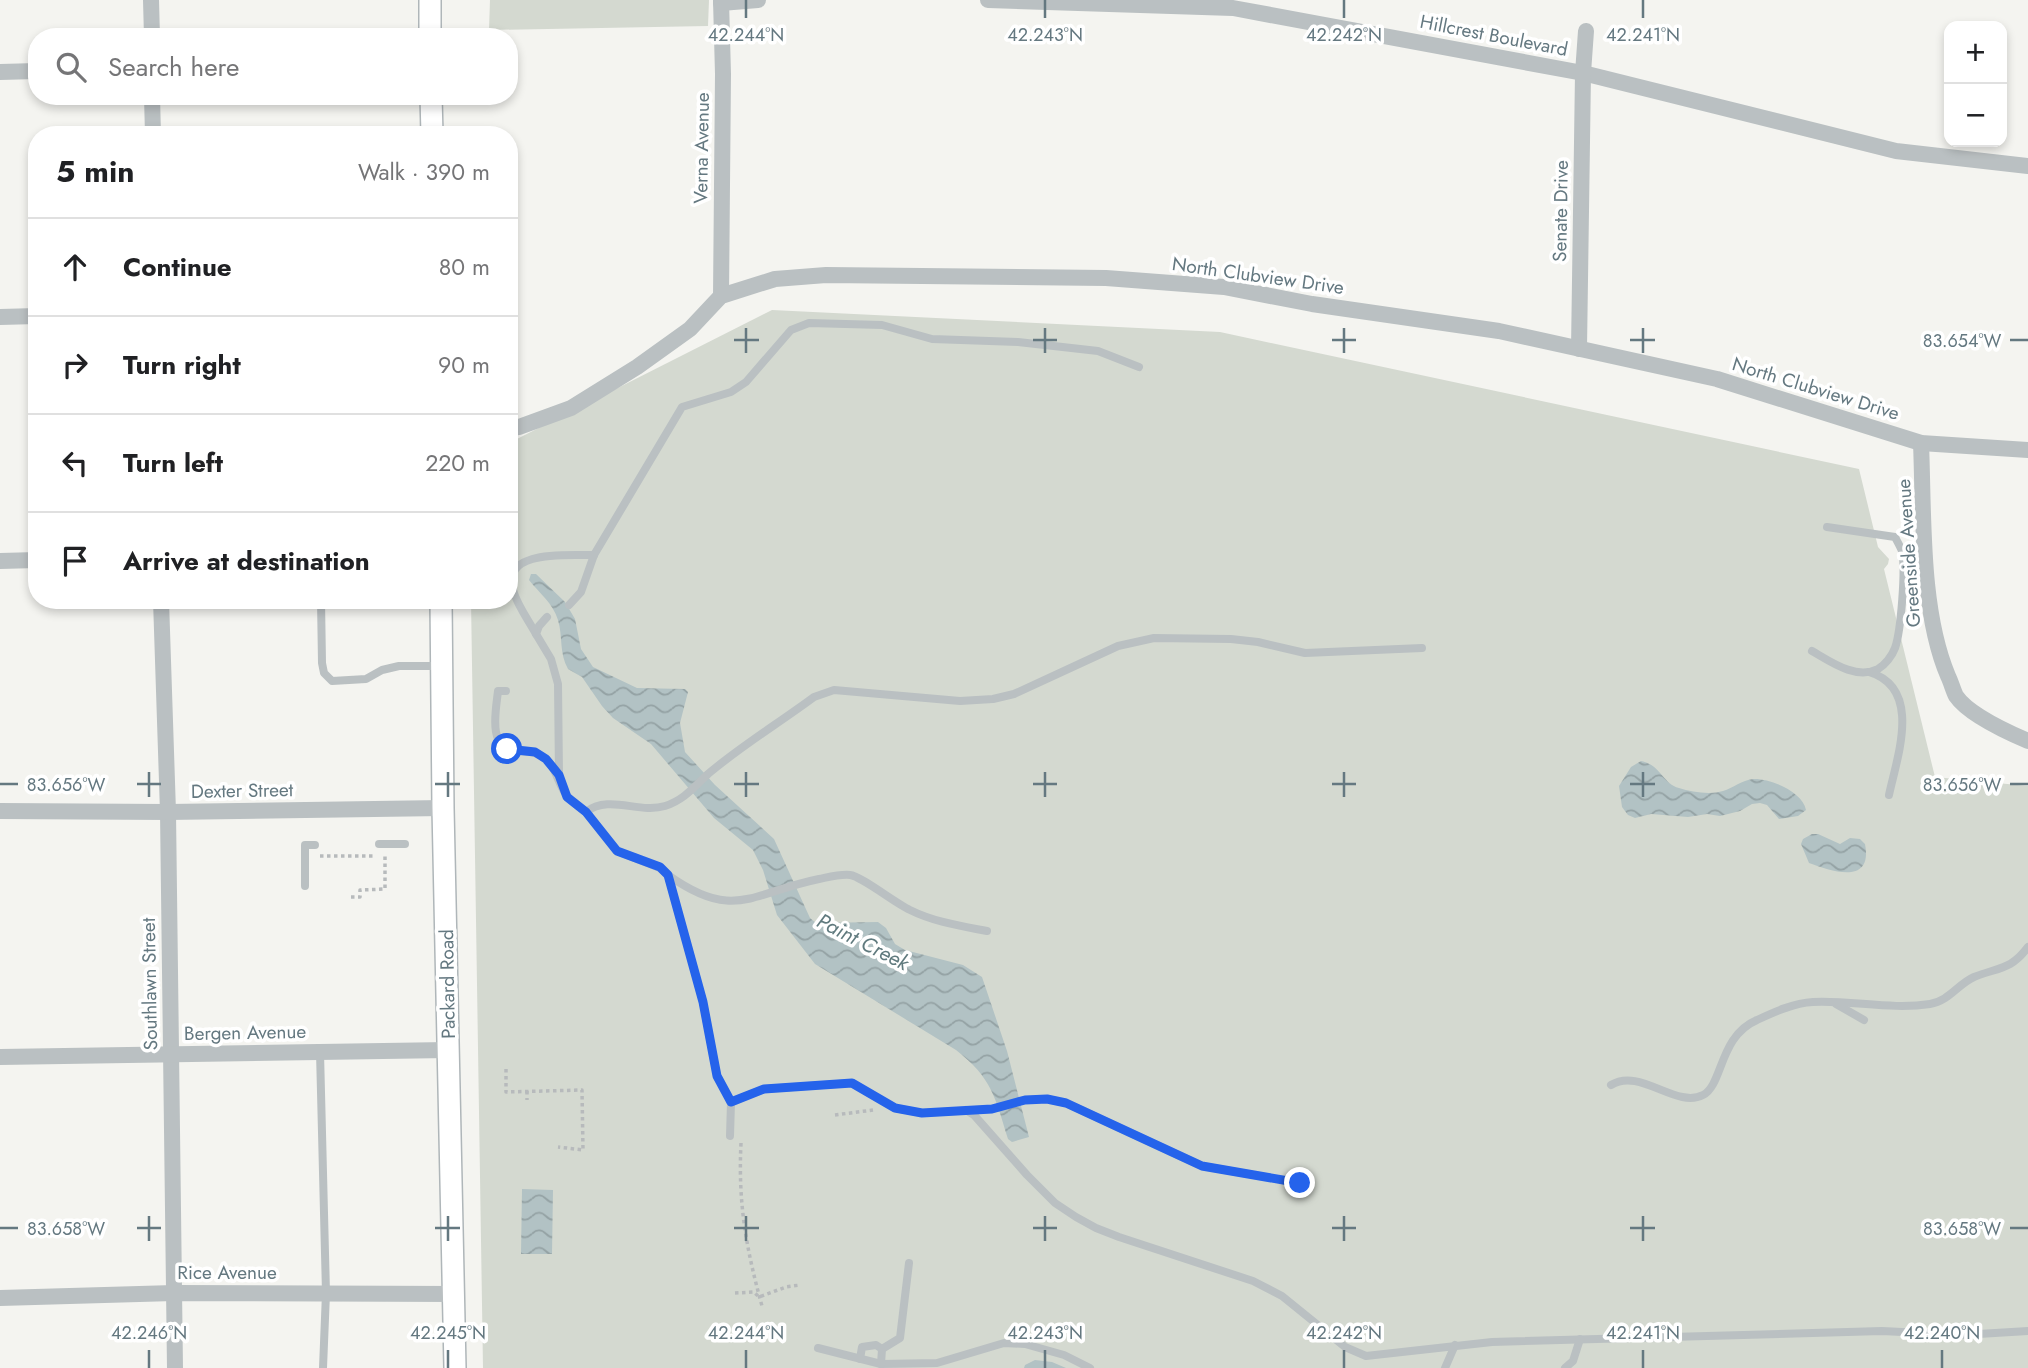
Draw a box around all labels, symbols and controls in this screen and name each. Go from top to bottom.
street label: Hillcrest Boulevard [1418,8,1570,63]
map controls [1944,21,2007,147]
button: + [1944,21,2007,84]
text: 42.244°N [708,22,784,48]
text: 42.243°N [1007,22,1083,48]
text: 42.242°N [1306,22,1382,48]
text: 42.241°N [1606,22,1680,48]
search box [28,28,518,105]
icon: search [52,48,90,86]
text: Search here [108,48,240,86]
button: − [1944,84,2007,147]
street label: Verna Avenue [687,92,716,204]
text: 5 min [56,150,134,193]
text: Walk · 390 m [358,155,490,189]
street label: Senate Drive [1546,160,1575,262]
icon: ahead [56,248,94,286]
text: Continue [123,248,232,286]
text: 80 m [439,250,490,284]
street label: North Clubview Drive [1170,250,1346,301]
text: 83.654°W [1923,328,2001,354]
icon: right [56,346,94,384]
text: Turn right [123,346,241,384]
text: 90 m [438,348,490,382]
street label: North Clubview Drive [1729,350,1903,427]
icon: left [56,444,94,482]
text: Turn left [123,444,223,482]
text: 220 m [425,446,490,480]
street label: Greenside Avenue [1890,478,1927,628]
icon: arrive [56,542,94,580]
text: Arrive at destination [123,542,370,580]
route start [491,733,522,764]
text: 83.656°W [27,772,105,798]
text: 83.656°W [1923,772,2001,798]
street label: Dexter Street [191,776,294,805]
water label: Paint Creek [812,906,915,979]
street label: Southlawn Street [135,917,164,1051]
street label: Packard Road [433,929,462,1039]
street label: Bergen Avenue [184,1018,306,1047]
route end [1284,1167,1315,1198]
text: 83.658°W [27,1216,105,1242]
text: 83.658°W [1923,1216,2001,1242]
street label: Rice Avenue [177,1259,277,1286]
text: 42.246°N [111,1320,187,1346]
text: 42.245°N [410,1320,486,1346]
text: 42.244°N [708,1320,784,1346]
text: 42.243°N [1007,1320,1083,1346]
text: 42.242°N [1306,1320,1382,1346]
text: 42.241°N [1606,1320,1680,1346]
text: 42.240°N [1904,1320,1980,1346]

